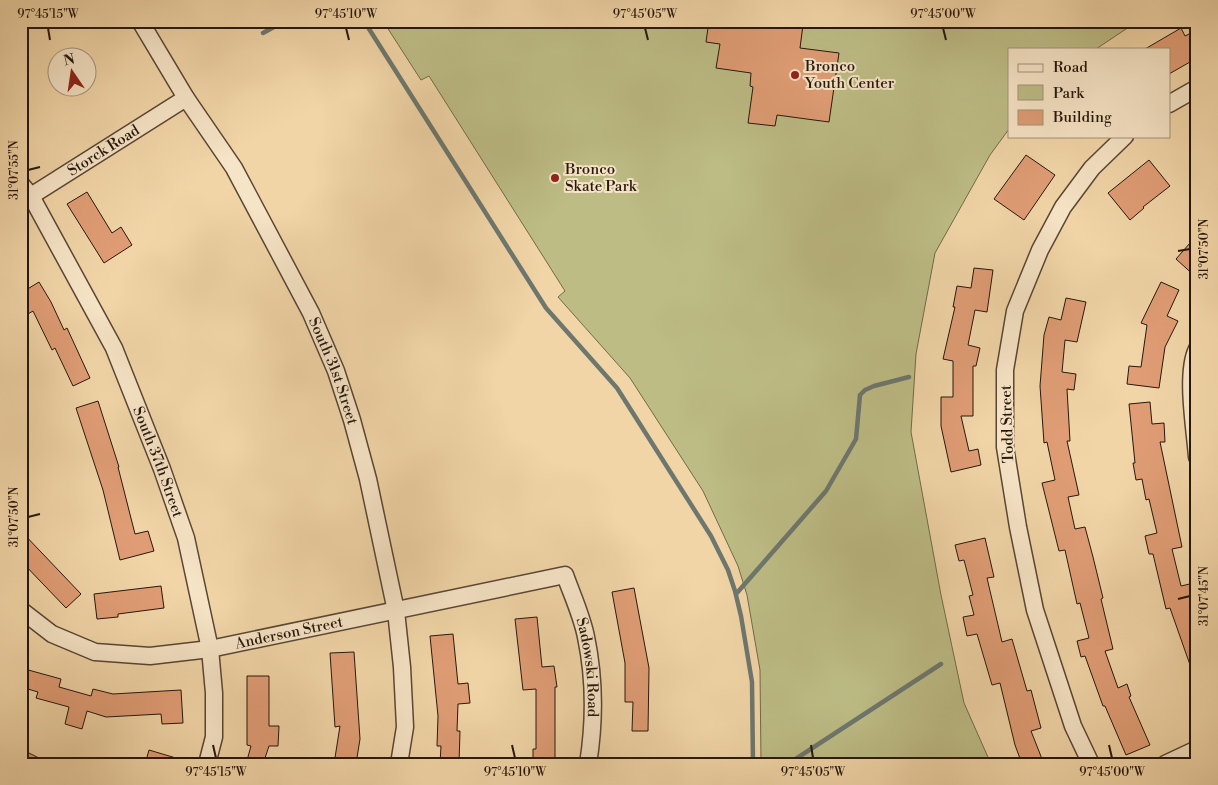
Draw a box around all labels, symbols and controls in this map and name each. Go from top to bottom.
text: 97°45'15"W [17,7,80,22]
text: 97°45'10"W [315,7,378,22]
text: 97°45'05"W [613,7,678,22]
text: 97°45'00"W [910,7,977,22]
north arrow [48,48,98,98]
legend [1008,48,1170,138]
text: N [62,50,77,70]
place label: Bronco Youth Center [804,57,895,93]
text: Road [1053,58,1088,77]
marker: Bronco Youth Center [789,69,801,81]
text: Park [1053,84,1085,103]
text: Building [1052,108,1112,127]
street label: Storck Road [64,121,144,181]
text: 31°07'55"N [7,140,22,200]
place label: Bronco Skate Park [564,160,638,196]
marker: Bronco Skate Park [549,172,561,184]
text: 31°07'50"N [1197,219,1212,279]
street label: South 31st Street [304,315,362,427]
street label: Todd Street [997,384,1018,464]
street label: South 37th Street [128,404,187,521]
text: 31°07'50"N [7,487,22,547]
text: 31°07'45"N [1197,566,1212,626]
street label: Anderson Street [232,612,345,654]
street label: Sadowski Road [571,615,602,718]
text: 97°45'15"W [185,765,248,780]
text: 97°45'10"W [484,765,547,780]
text: 97°45'05"W [781,765,846,780]
text: 97°45'00"W [1079,765,1146,780]

